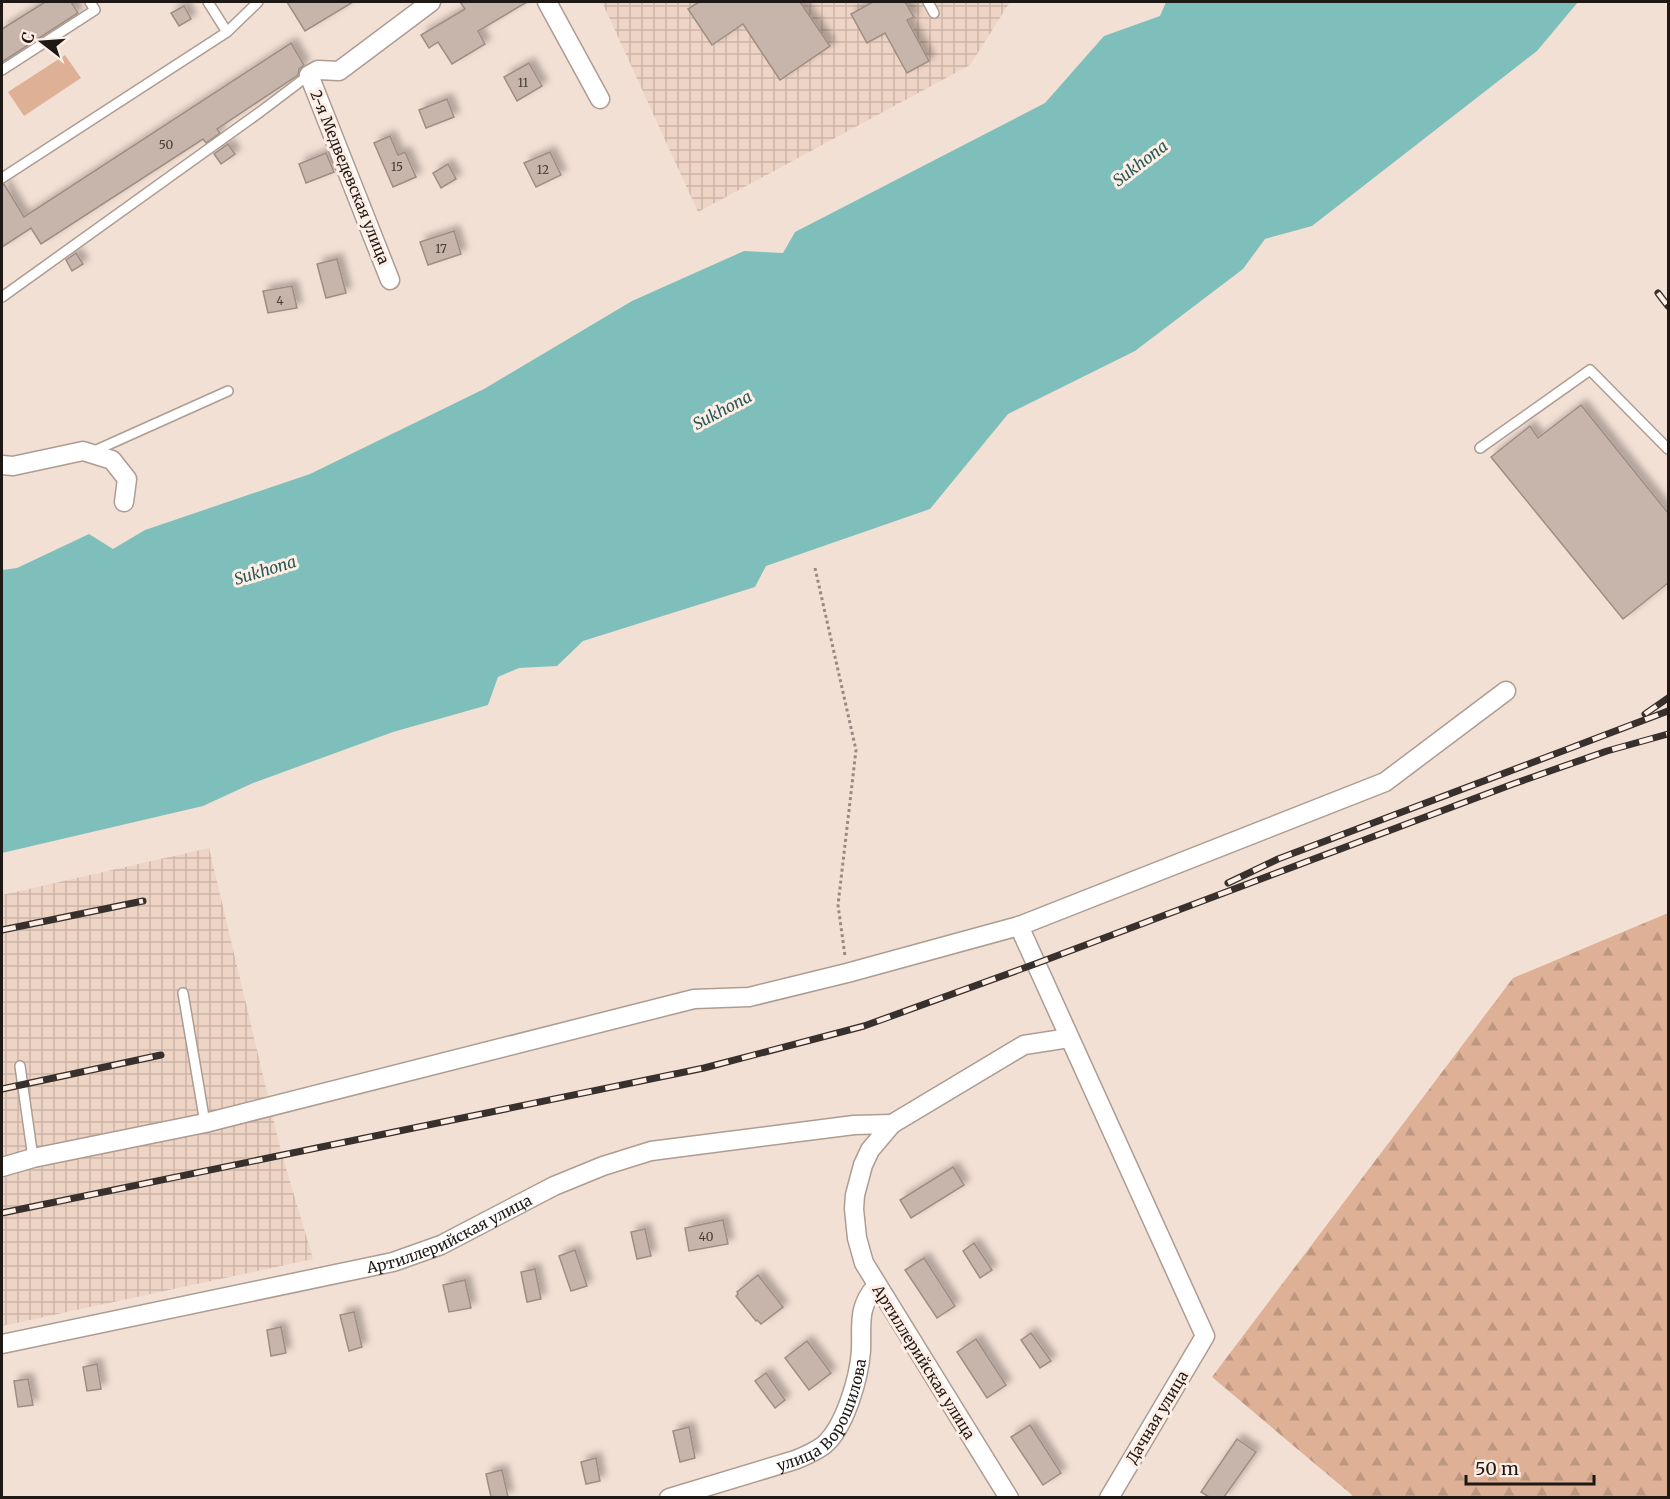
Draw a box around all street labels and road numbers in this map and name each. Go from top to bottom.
street label: 2-я Медведевская улица [306,87,394,267]
street label: Артиллерийская улица [364,1190,535,1277]
street label: Артиллерийская улица [868,1281,979,1443]
street label: улица Ворошилова [774,1357,870,1475]
street label: Дачная улица [1122,1367,1192,1467]

